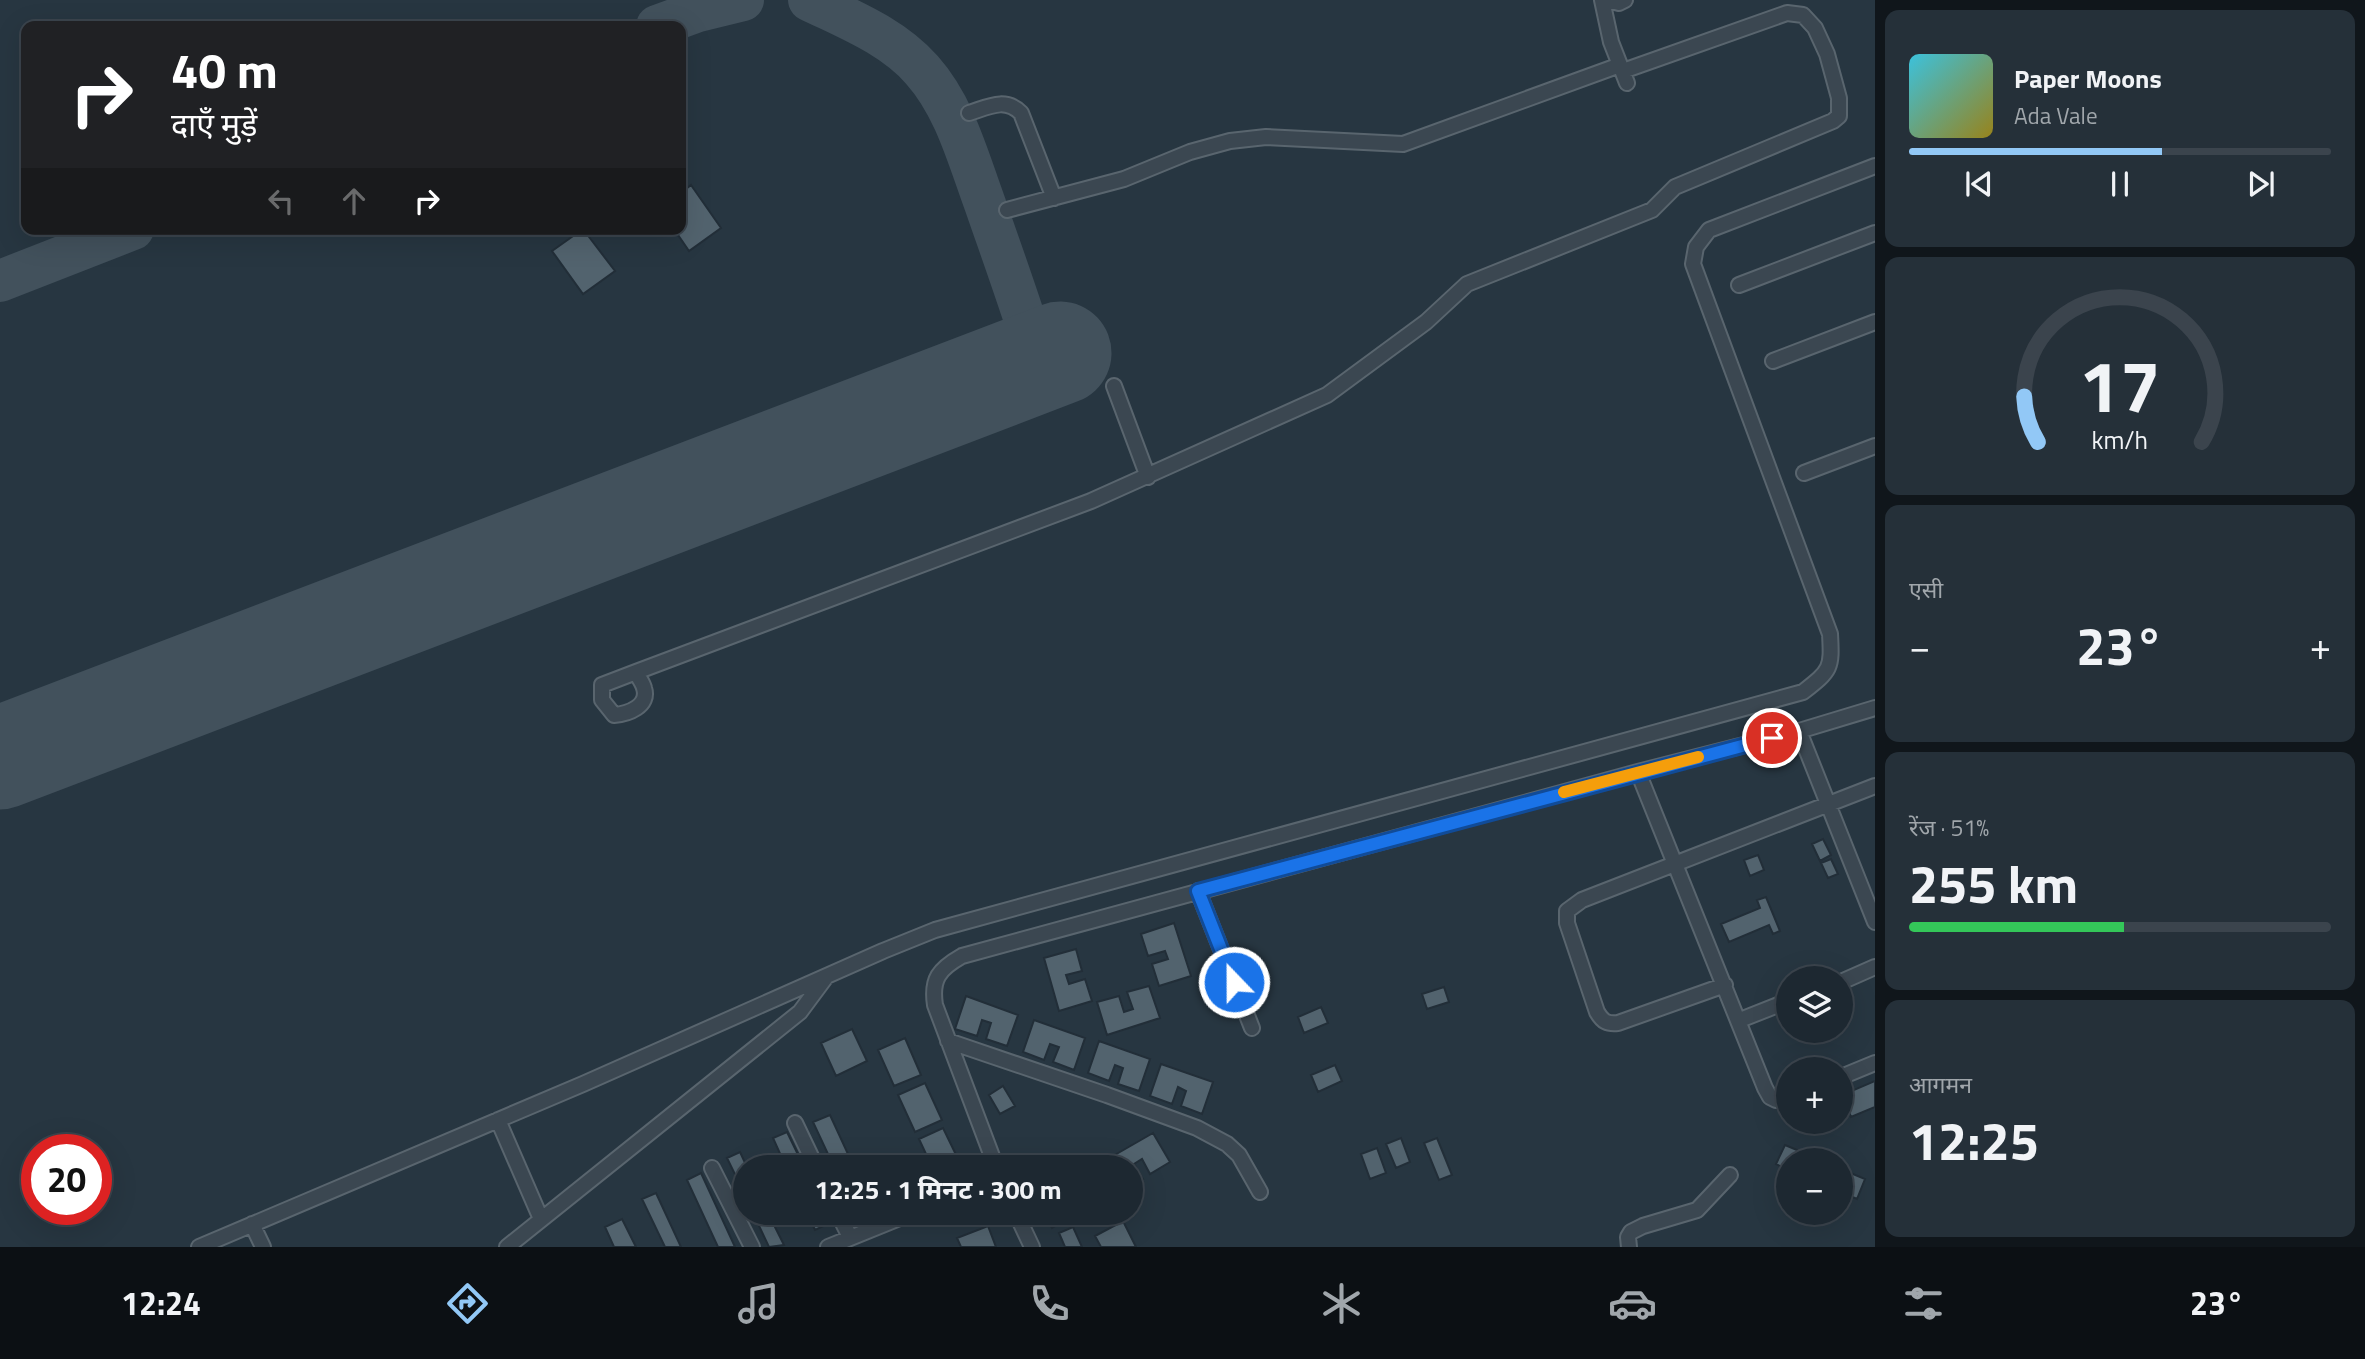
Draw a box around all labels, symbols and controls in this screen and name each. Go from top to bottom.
text: 40 m [171,32,278,107]
icon: right [56,49,147,140]
text: Paper Moons [2014,59,2162,98]
text: Ada Vale [2014,98,2098,133]
text: दाएँ मुड़ें [171,100,257,148]
icon: previous [1960,165,1998,203]
icon: pause [2101,165,2139,203]
icon: next [2242,165,2280,203]
icon: left [262,182,300,220]
icon: ahead [335,182,373,220]
icon: right [408,182,446,220]
text: 17 [2079,331,2161,441]
text: km/h [2092,421,2148,459]
text: एसी [1909,572,1943,607]
text: 23° [2076,606,2164,685]
text: − [1909,617,1930,675]
text: + [2310,617,2331,675]
pin [1742,708,1802,768]
icon: arrive [1753,719,1791,757]
text: रेंज · 51% [1909,810,1989,845]
text: 255 km [1909,844,2078,923]
position arrow [1197,945,1271,1019]
map controls [1776,966,1853,1225]
button: layers [1776,966,1853,1043]
button: + [1776,1057,1853,1134]
text: आगमन [1909,1067,1972,1102]
text: 12:25 [1909,1101,2039,1180]
speed limit sign: 20 [21,1134,112,1225]
button: − [1776,1148,1853,1225]
text: 12:25 · 1 मिनट · 300 m [814,1170,1062,1209]
text: 12:24 [121,1279,201,1327]
icon: directions [443,1279,492,1328]
icon: music [734,1279,783,1328]
icon: phone [1025,1279,1074,1328]
icon: climate [1317,1279,1366,1328]
icon: car [1608,1279,1657,1328]
icon: filters [1899,1279,1948,1328]
text: 23° [2190,1279,2244,1327]

